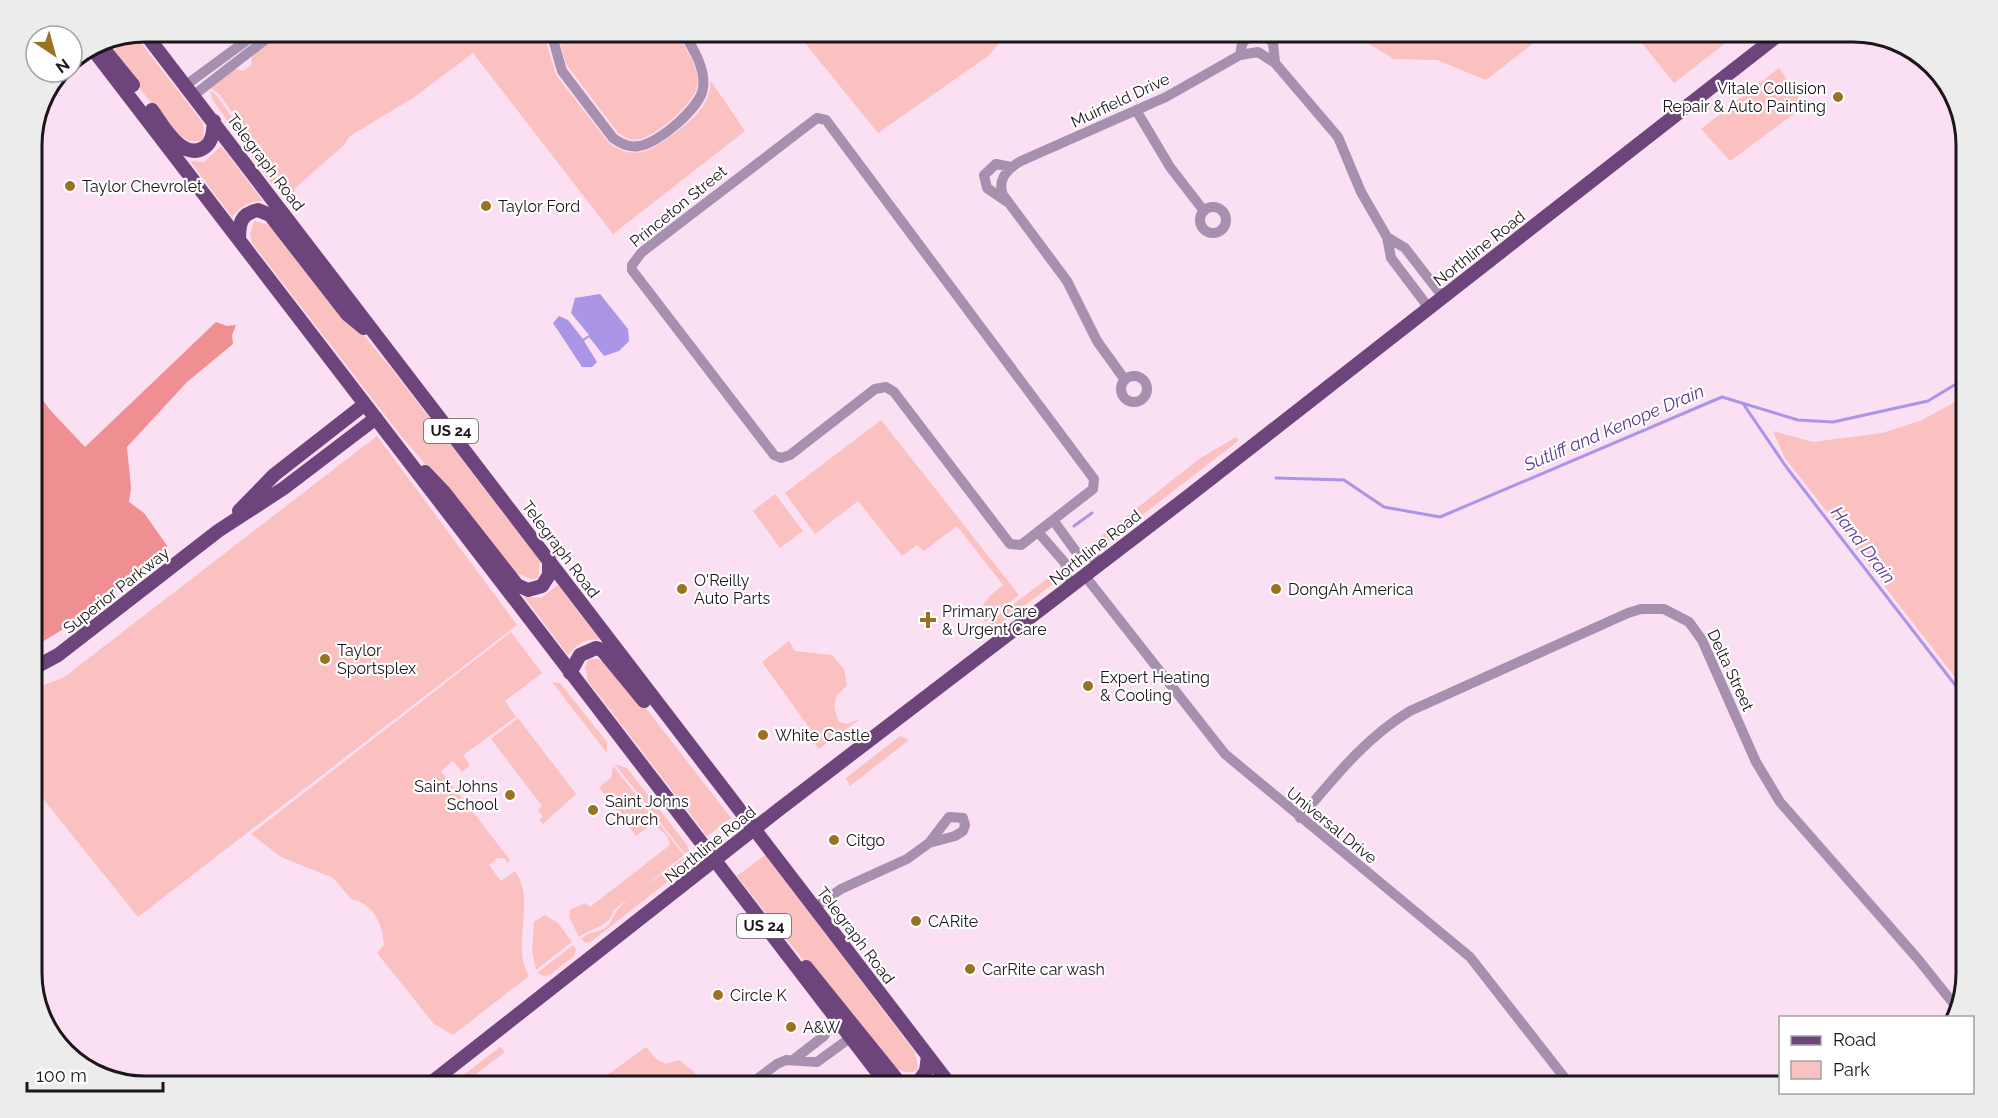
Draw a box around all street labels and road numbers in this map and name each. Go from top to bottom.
street label: Muirfield Drive [1068,69,1173,132]
street label: Telegraph Road [223,110,308,215]
street label: Princeton Street [626,161,731,251]
street label: Northline Road [1430,207,1529,290]
road number: US 24 [424,419,478,443]
street label: Telegraph Road [518,497,603,602]
street label: Northline Road [1046,506,1145,589]
street label: Superior Parkway [60,543,173,638]
street label: Delta Street [1703,626,1758,715]
street label: Universal Drive [1283,783,1381,868]
street label: Northline Road [661,802,759,887]
street label: Telegraph Road [813,883,898,988]
road number: US 24 [737,914,791,938]

